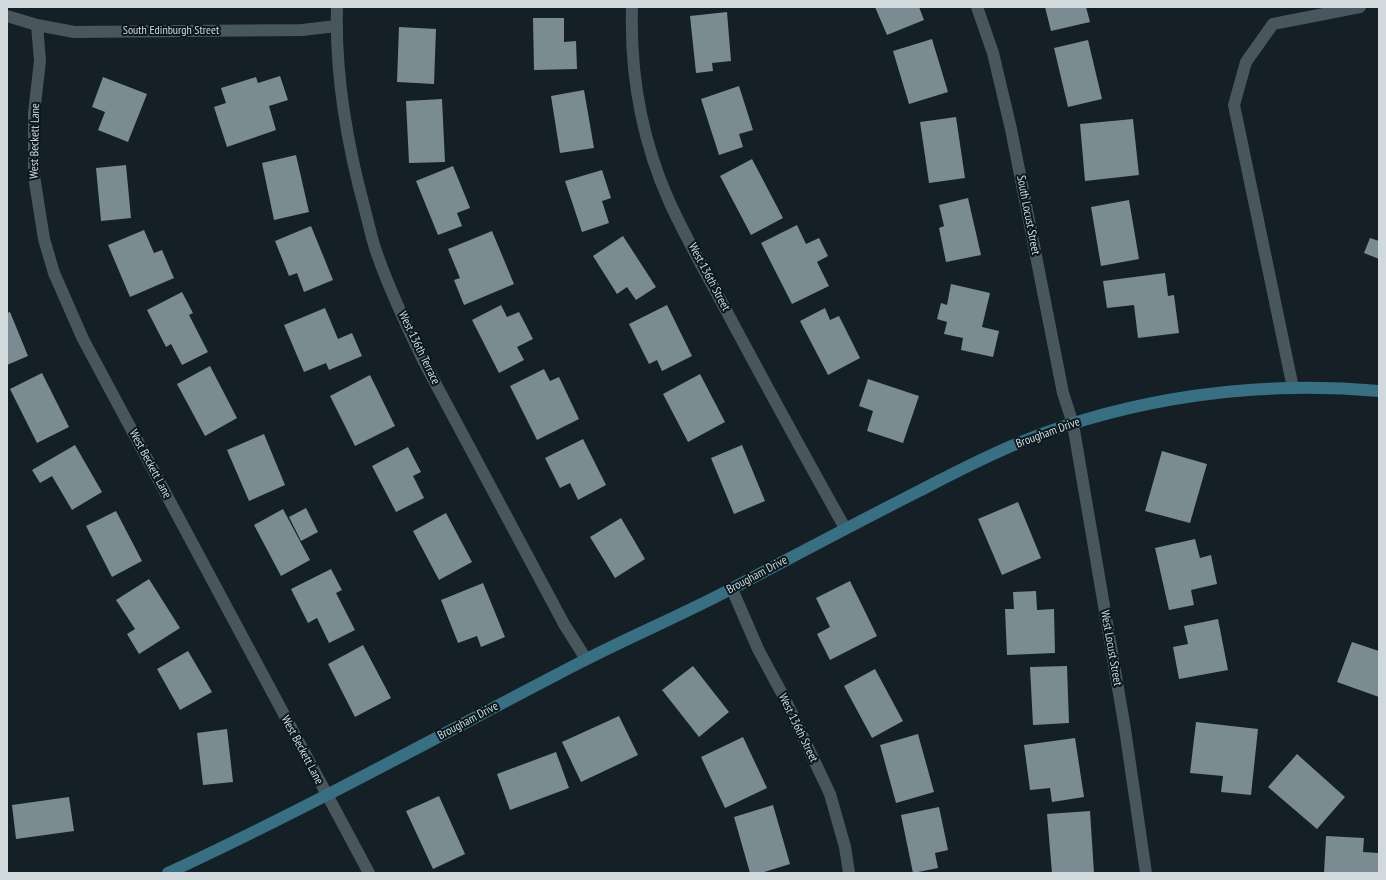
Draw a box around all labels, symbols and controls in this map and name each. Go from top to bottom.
street label: South Edinburgh Street [123,24,219,38]
street label: West Beckett Lane [27,103,43,179]
street label: South Locust Street [1013,174,1043,256]
street label: West 136th Street [685,241,733,313]
street label: West 136th Terrace [395,309,443,387]
street label: Brougham Drive [1014,415,1082,451]
street label: West Beckett Lane [126,427,174,501]
street label: Brougham Drive [724,553,790,597]
street label: West Locust Street [1097,609,1125,687]
street label: West 136th Street [775,691,821,765]
street label: Brougham Drive [435,699,501,743]
street label: West Beckett Lane [278,713,326,787]

